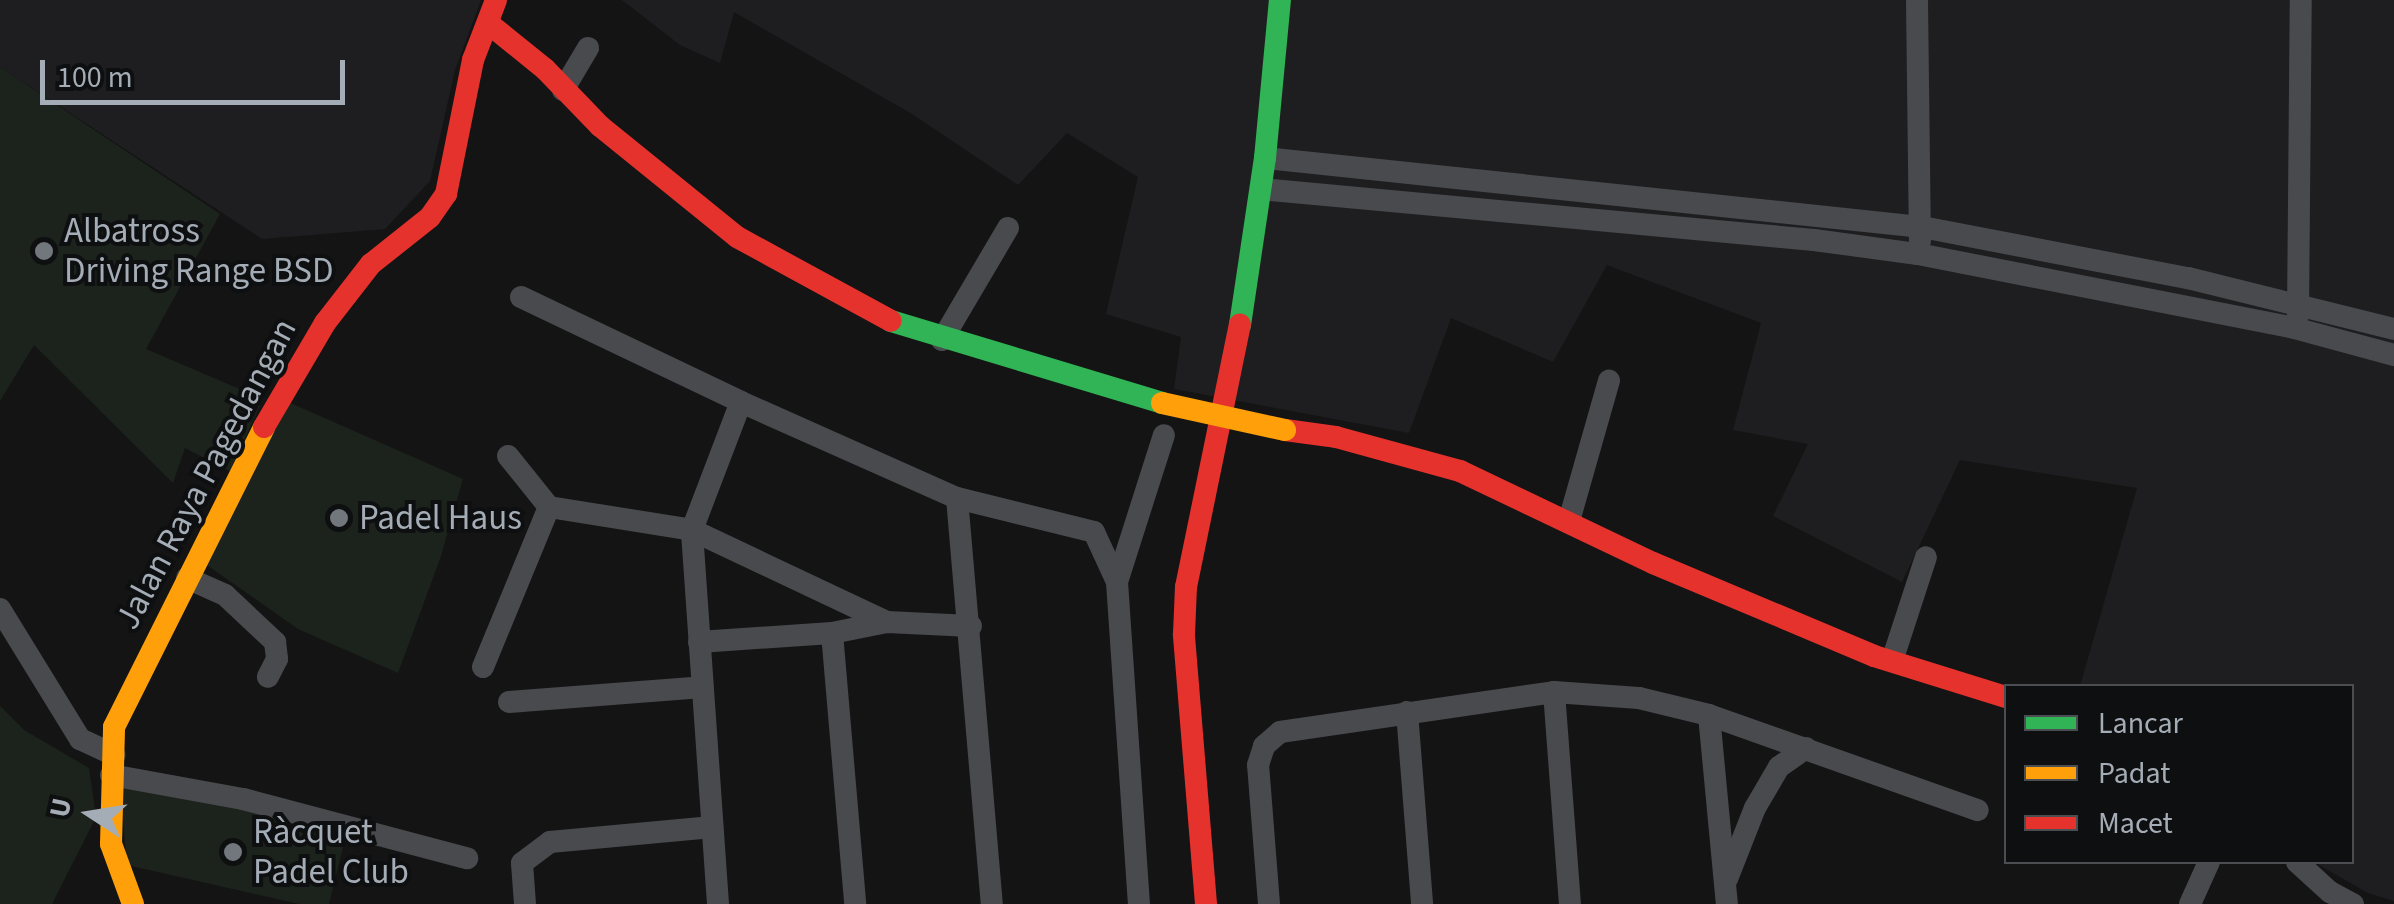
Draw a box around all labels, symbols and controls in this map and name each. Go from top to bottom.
scale bar [45,40,350,102]
text: 100 m [57,56,133,99]
place label: Albatross Driving Range BSD [64,210,333,292]
marker: Albatross Driving Range BSD [33,240,55,262]
street label: Jalan Raya Pagedangan [106,312,306,636]
place label: Padel Haus [359,497,522,539]
marker: Padel Haus [328,507,350,529]
legend [2004,684,2354,864]
text: Lancar [2098,702,2183,745]
text: Padat [2098,752,2170,795]
north arrow [40,764,140,864]
text: U [39,794,82,821]
text: Macet [2098,802,2173,845]
place label: Ràcquet Padel Club [253,811,409,893]
marker: Ràcquet Padel Club [222,841,244,863]

